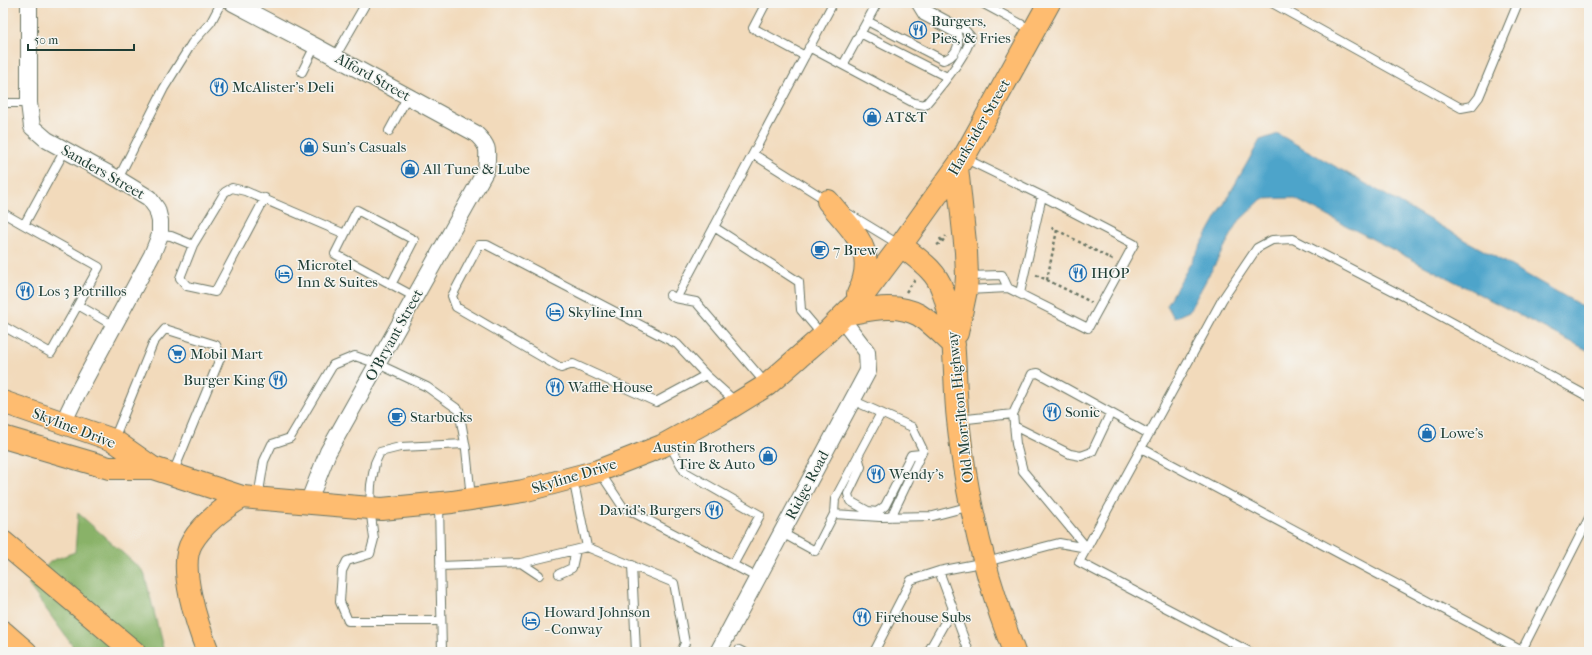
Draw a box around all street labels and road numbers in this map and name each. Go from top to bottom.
street label: Alford Street [331,48,414,105]
street label: Harkrider Street [944,75,1014,178]
street label: Sanders Street [58,141,149,204]
street label: O'Bryant Street [361,285,427,384]
street label: Old Morrilton Highway [943,329,977,484]
street label: Skyline Drive [30,404,119,452]
street label: Ridge Road [781,447,833,523]
street label: Skyline Drive [529,454,619,497]

